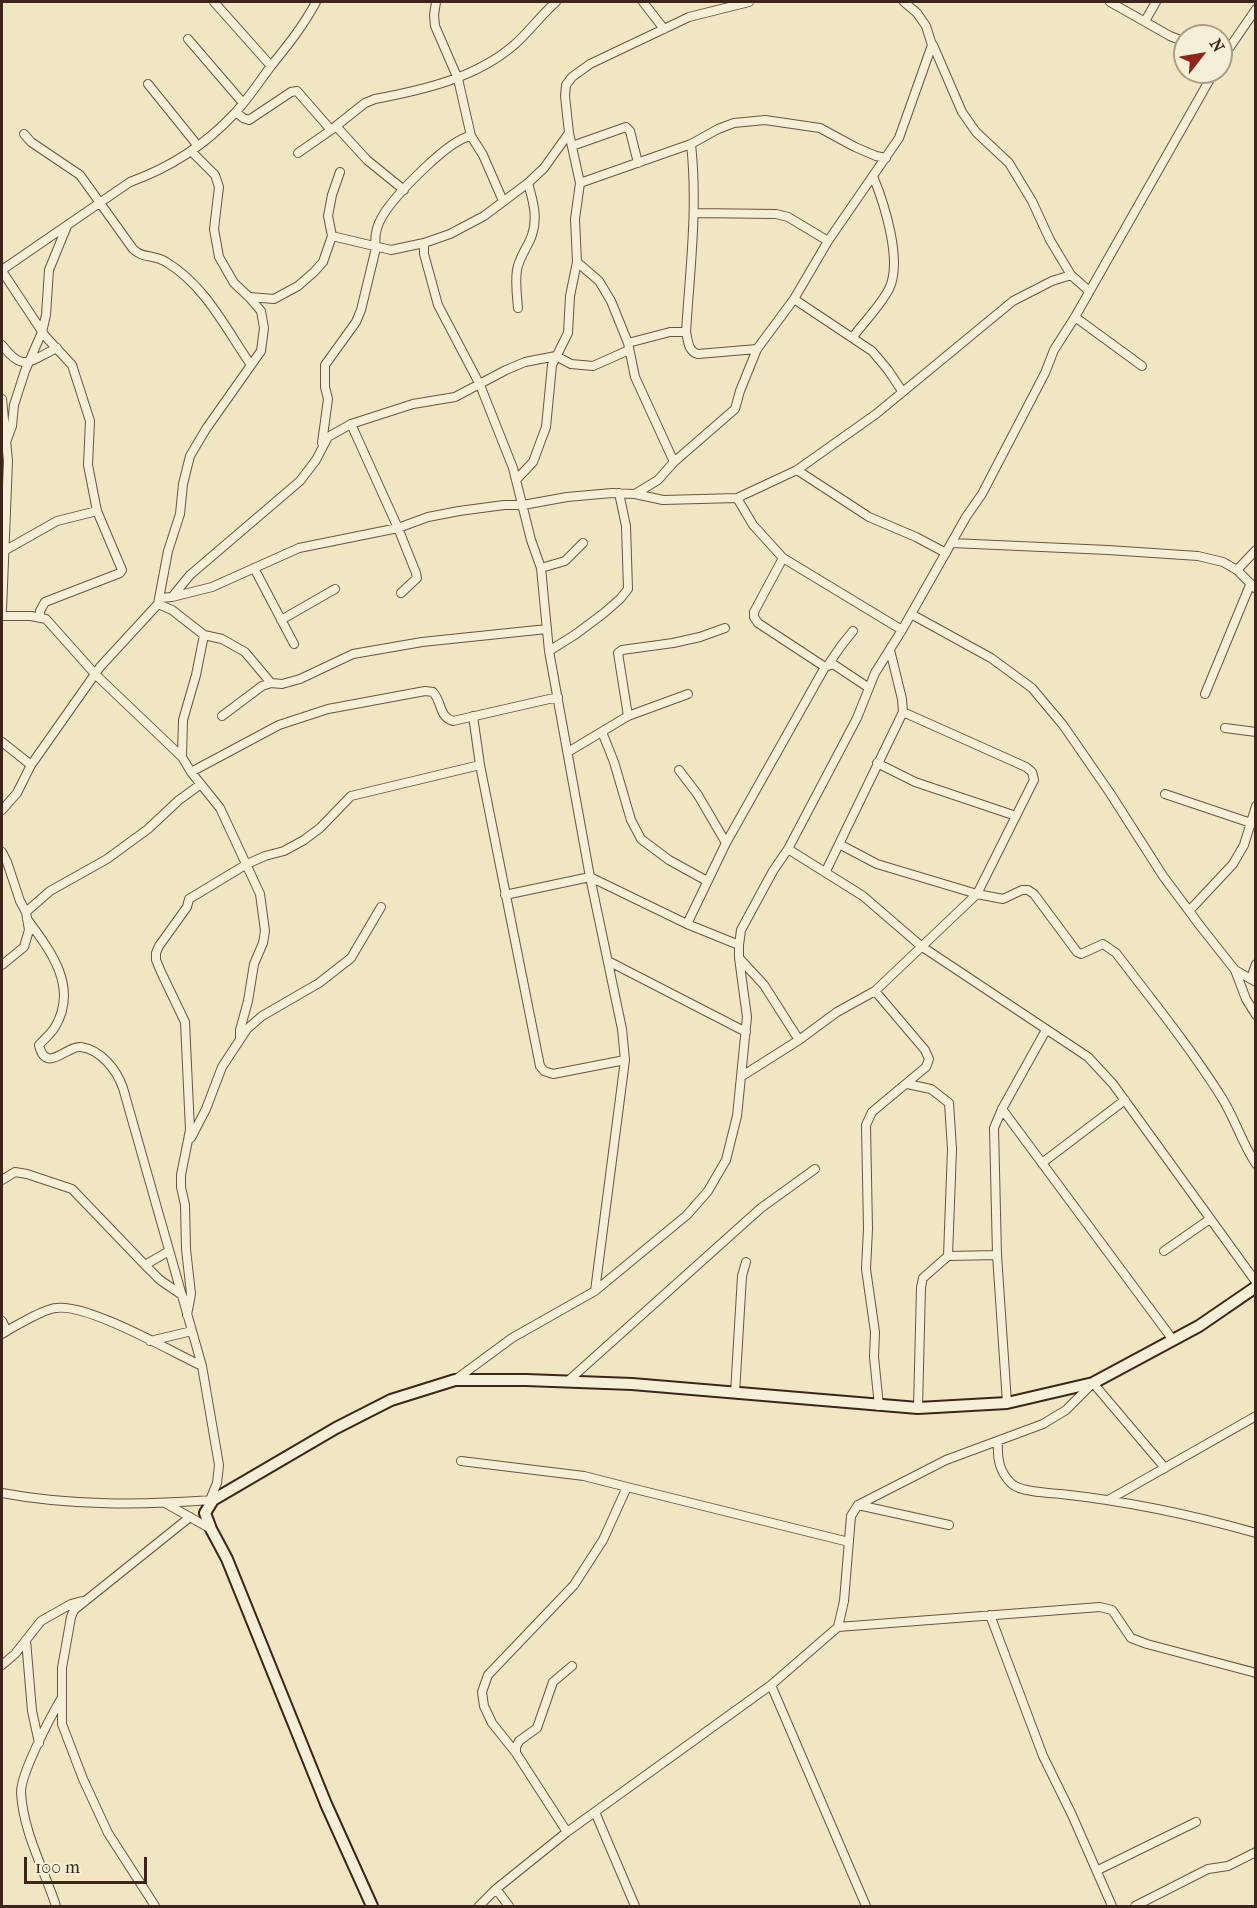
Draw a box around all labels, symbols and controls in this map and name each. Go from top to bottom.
north arrow [1173,24,1233,84]
text: N [1206,35,1228,56]
scale bar [27,1845,150,1883]
text: 100 m [35,1857,80,1878]

